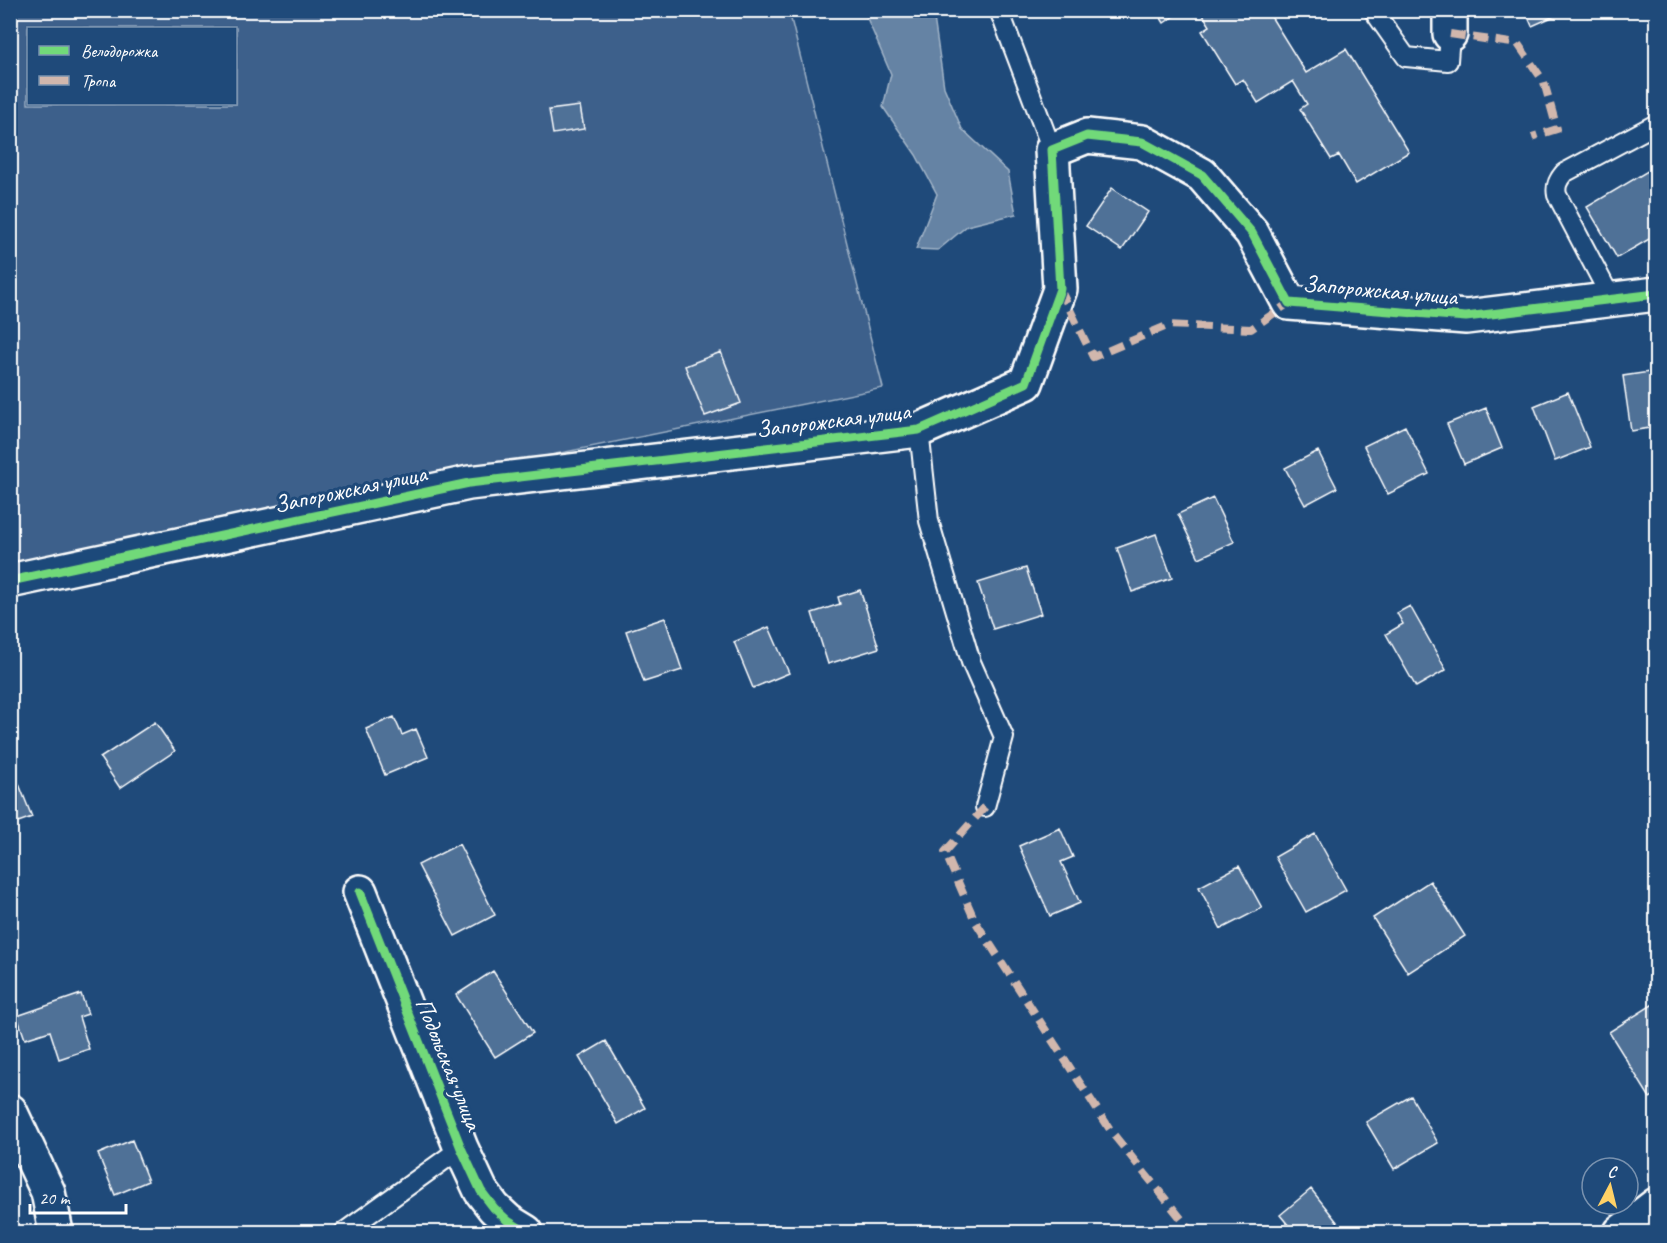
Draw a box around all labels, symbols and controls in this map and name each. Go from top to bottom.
legend [27,27,237,105]
text: Велодорожка [81,40,159,62]
text: Тропа [81,70,117,92]
street label: Запорожская улица [1301,268,1460,312]
street label: Запорожская улица [754,395,913,444]
street label: Запорожская улица [271,458,430,520]
street label: Подольская улица [409,993,490,1136]
north arrow [1580,1156,1640,1216]
text: С [1607,1162,1619,1183]
scale bar [30,1177,126,1215]
text: 20 m [39,1187,72,1209]

